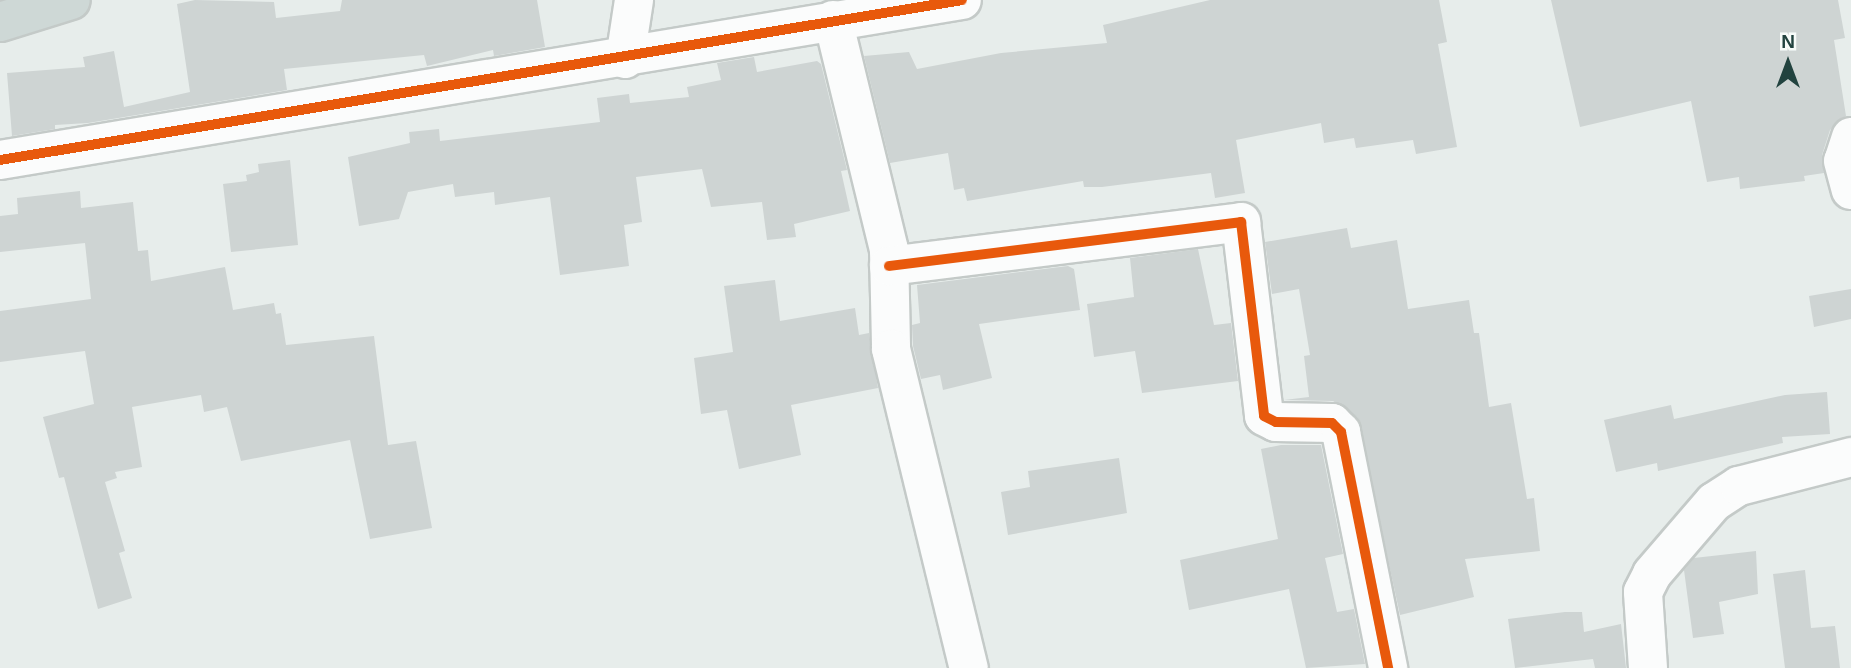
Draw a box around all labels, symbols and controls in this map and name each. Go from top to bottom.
north arrow [1753,28,1823,98]
text: N [1781,31,1795,52]

